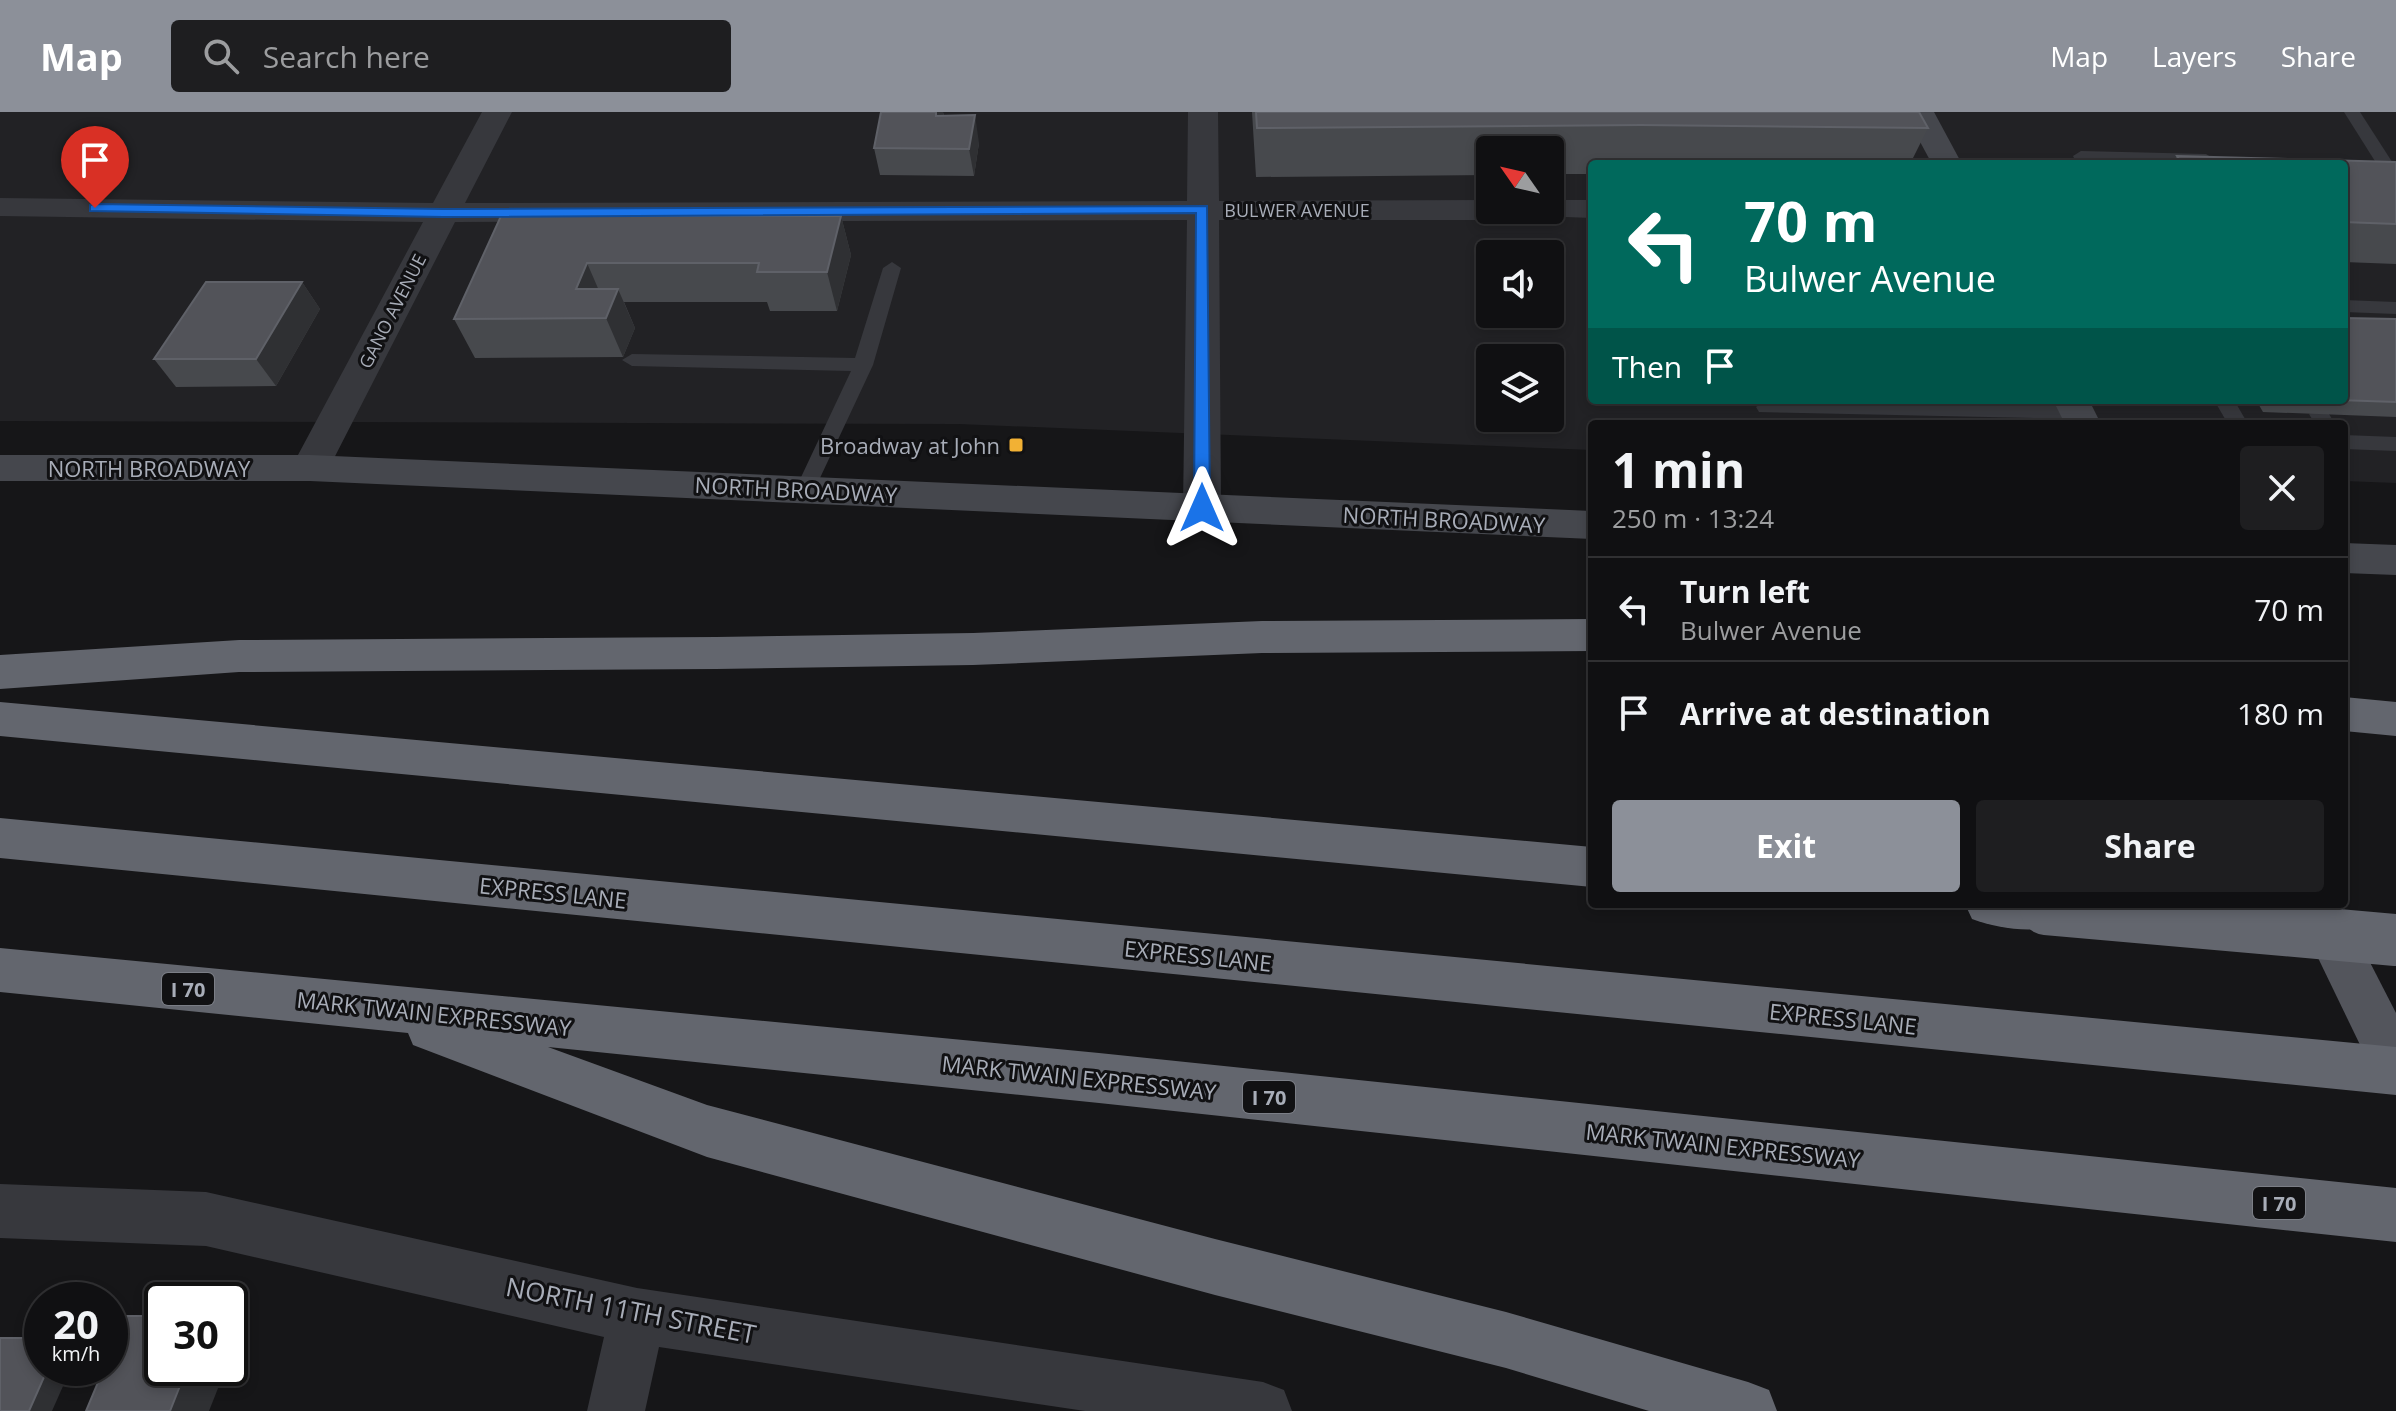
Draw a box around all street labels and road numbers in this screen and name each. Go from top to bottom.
street label: BULWER AVENUE [1224,198,1370,222]
street label: GANO AVENUE [353,250,431,372]
street label: NORTH BROADWAY [48,453,251,483]
street label: NORTH BROADWAY [694,469,899,509]
street label: NORTH BROADWAY [1342,499,1547,539]
street label: EXPRESS LANE [478,869,628,915]
street label: EXPRESS LANE [1123,932,1273,978]
road number: I 70 [162,973,214,1005]
street label: MARK TWAIN EXPRESSWAY [295,984,573,1042]
street label: EXPRESS LANE [1768,995,1918,1041]
street label: MARK TWAIN EXPRESSWAY [940,1048,1218,1106]
road number: I 70 [1243,1081,1295,1113]
street label: MARK TWAIN EXPRESSWAY [1584,1116,1862,1174]
road number: I 70 [2253,1187,2305,1219]
street label: NORTH 11TH STREET [503,1268,760,1352]

